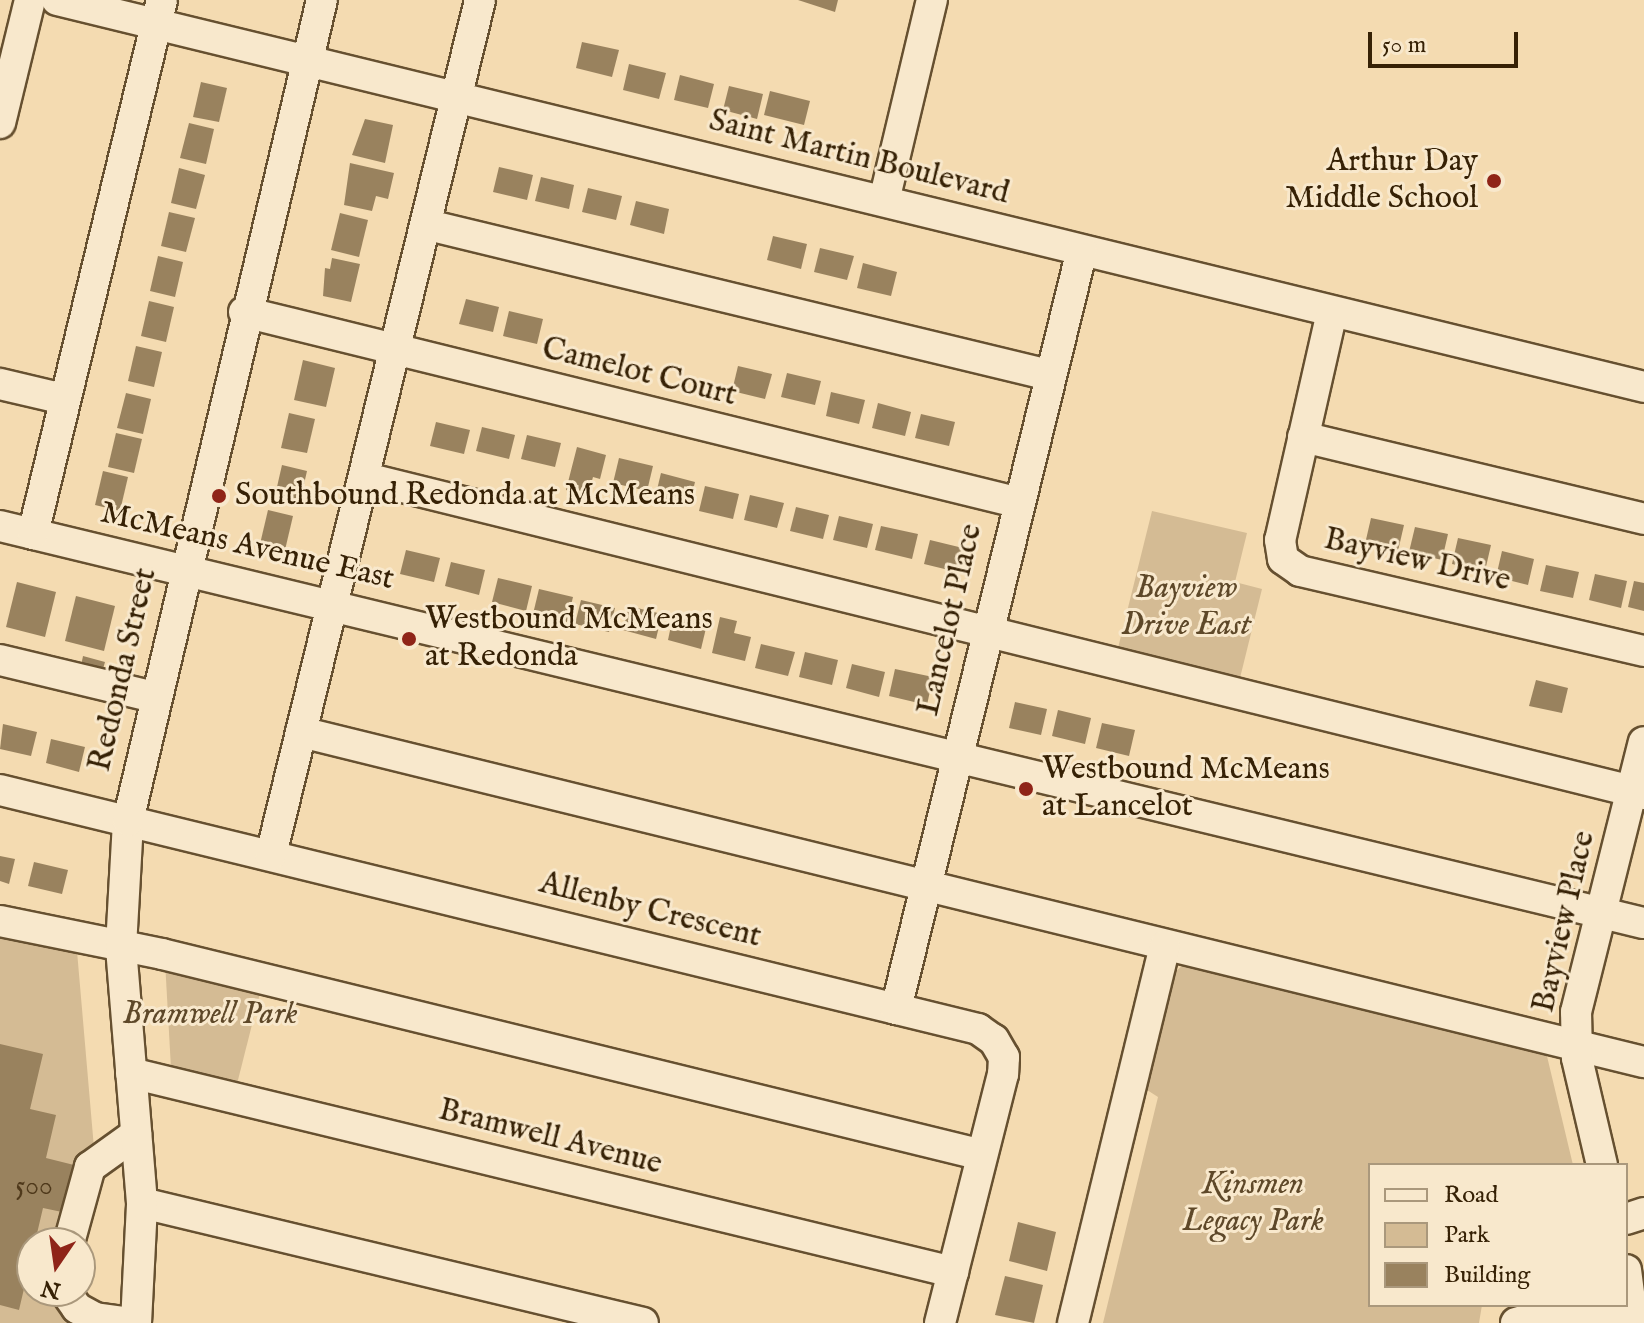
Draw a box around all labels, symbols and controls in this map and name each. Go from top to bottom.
scale bar [1372,16,1522,66]
text: 50 m [1382,30,1426,61]
street label: Saint Martin Boulevard [705,102,1013,214]
place label: Arthur Day Middle School [1285,144,1478,219]
marker: Arthur Day Middle School [1485,172,1503,190]
street label: Camelot Court [538,330,740,416]
place label: Southbound Redonda at McMeans [235,477,695,515]
marker: Southbound Redonda at McMeans [210,487,228,505]
street label: McMeans Avenue East [96,495,398,599]
street label: Lancelot Place [910,521,992,719]
street label: Bayview Drive [1320,521,1514,601]
street label: Redonda Street [82,565,166,775]
park label: Bayview Drive East [1121,571,1251,646]
place label: Westbound McMeans at Redonda [425,602,713,677]
marker: Westbound McMeans at Redonda [400,630,418,648]
place label: Westbound McMeans at Lancelot [1042,752,1330,827]
marker: Westbound McMeans at Lancelot [1017,780,1035,798]
street label: Bayview Place [1525,827,1605,1017]
street label: Allenby Crescent [535,865,765,957]
park label: Bramwell Park [122,996,298,1034]
street label: Bramwell Avenue [434,1092,666,1184]
legend [1368,1163,1628,1307]
park label: Kinsmen Legacy Park [1182,1167,1324,1242]
house number: 500 [15,1170,53,1204]
text: Road [1444,1180,1498,1211]
text: Park [1444,1220,1490,1251]
north arrow [16,1227,96,1307]
text: Building [1444,1260,1530,1291]
text: N [39,1273,63,1304]

